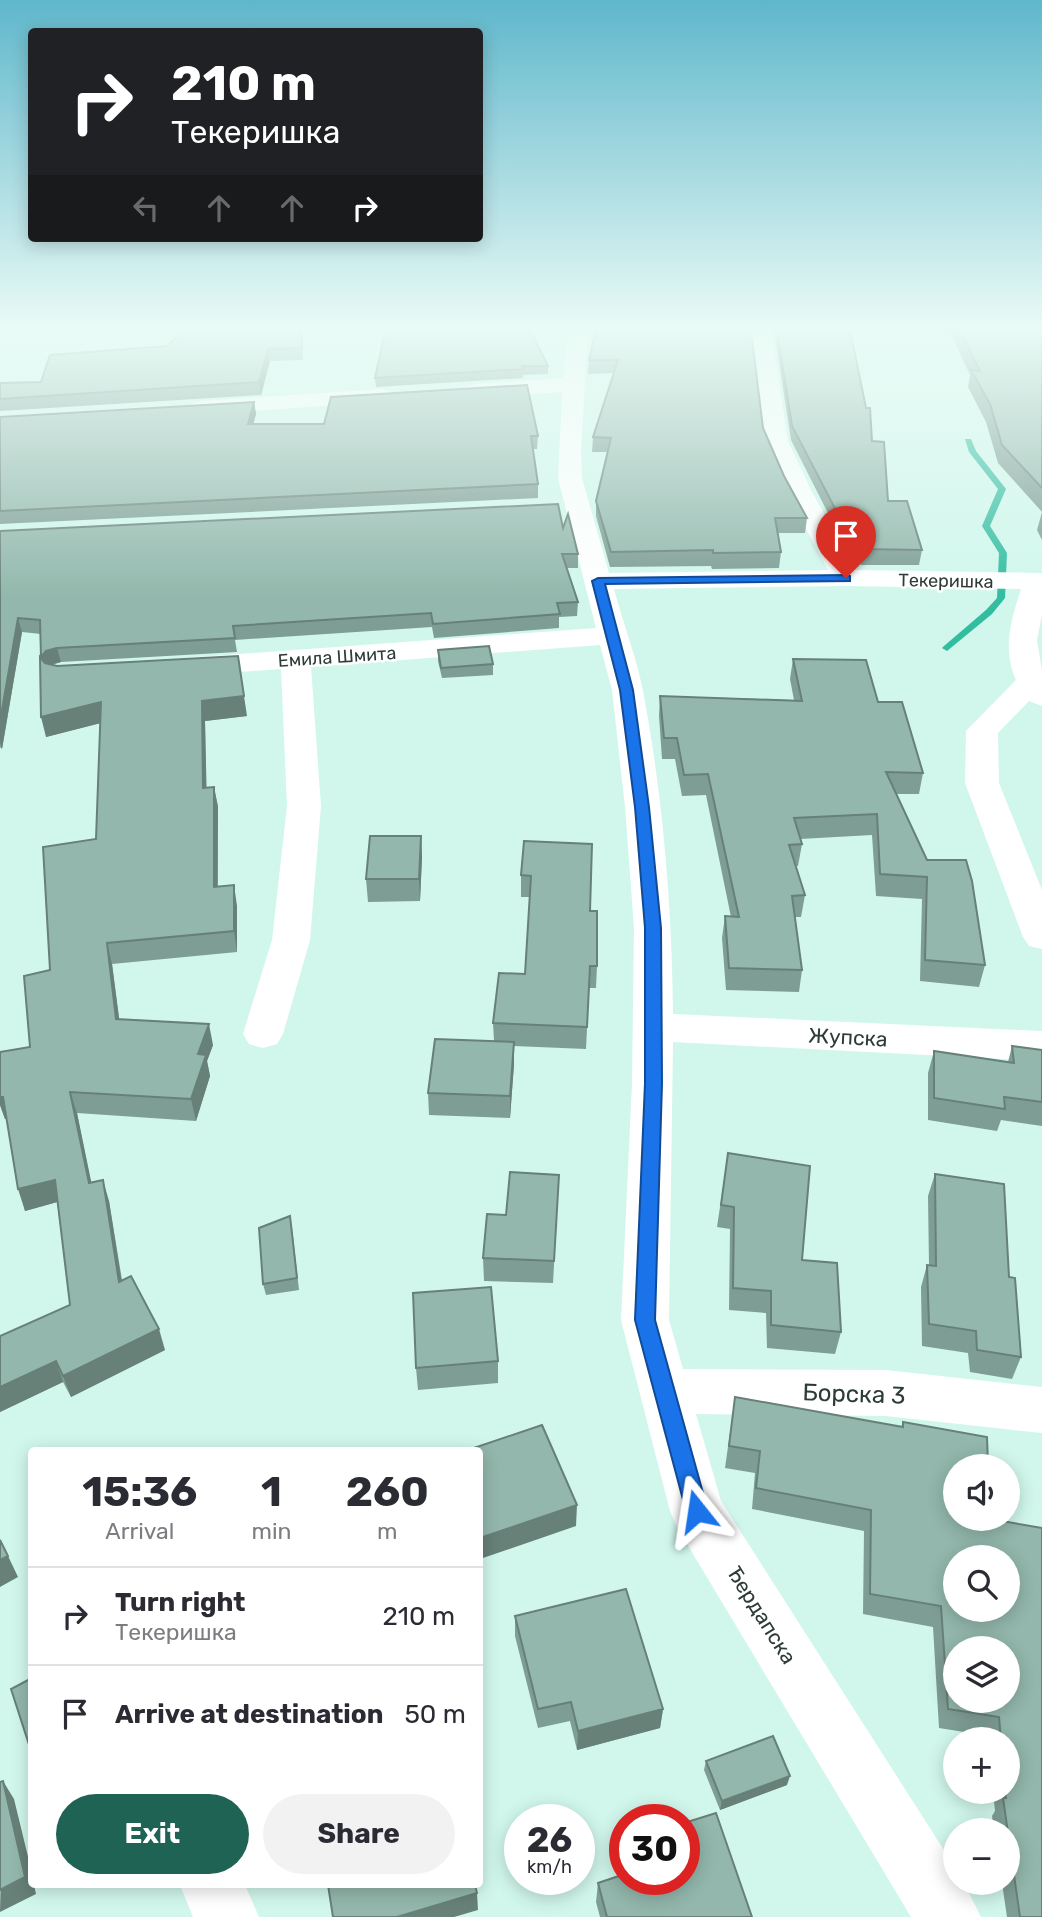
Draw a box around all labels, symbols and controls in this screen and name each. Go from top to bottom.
text: 210 m [171,54,316,112]
icon: right [56,56,147,147]
text: Текеришка [171,113,340,151]
icon: left [127,189,165,227]
icon: ahead [200,189,238,227]
icon: ahead [273,189,311,227]
icon: right [346,189,384,227]
pin [816,506,876,578]
icon: arrive [827,517,865,555]
street label: Текеришка [898,569,994,593]
street label: Емила Шмита [277,642,397,672]
street label: Жупска [808,1022,888,1052]
street label: Борска 3 [802,1378,906,1410]
map controls [943,1454,1020,1895]
button: sound [943,1454,1020,1531]
text: 15:36 [82,1467,197,1517]
text: 1 [261,1467,282,1517]
text: 260 [346,1467,429,1517]
position arrow [660,1474,734,1548]
text: Arrival [105,1517,174,1545]
text: min [252,1517,292,1545]
text: m [377,1517,397,1545]
button: search [943,1545,1020,1622]
street label: Ђердапска [722,1562,802,1668]
text: Turn right [115,1587,245,1618]
icon: right [56,1597,94,1635]
text: 210 m [383,1601,455,1632]
text: Текеришка [115,1618,237,1646]
button: layers [943,1636,1020,1713]
icon: arrive [56,1695,94,1733]
text: Arrive at destination [115,1699,383,1730]
text: 50 m [404,1699,466,1730]
button: + [943,1727,1020,1804]
button: Exit [56,1794,249,1874]
button: Share [263,1794,455,1874]
speed limit sign: 30 [609,1804,700,1895]
button: − [943,1818,1020,1895]
text: 26 [527,1819,572,1861]
text: km/h [527,1856,572,1878]

